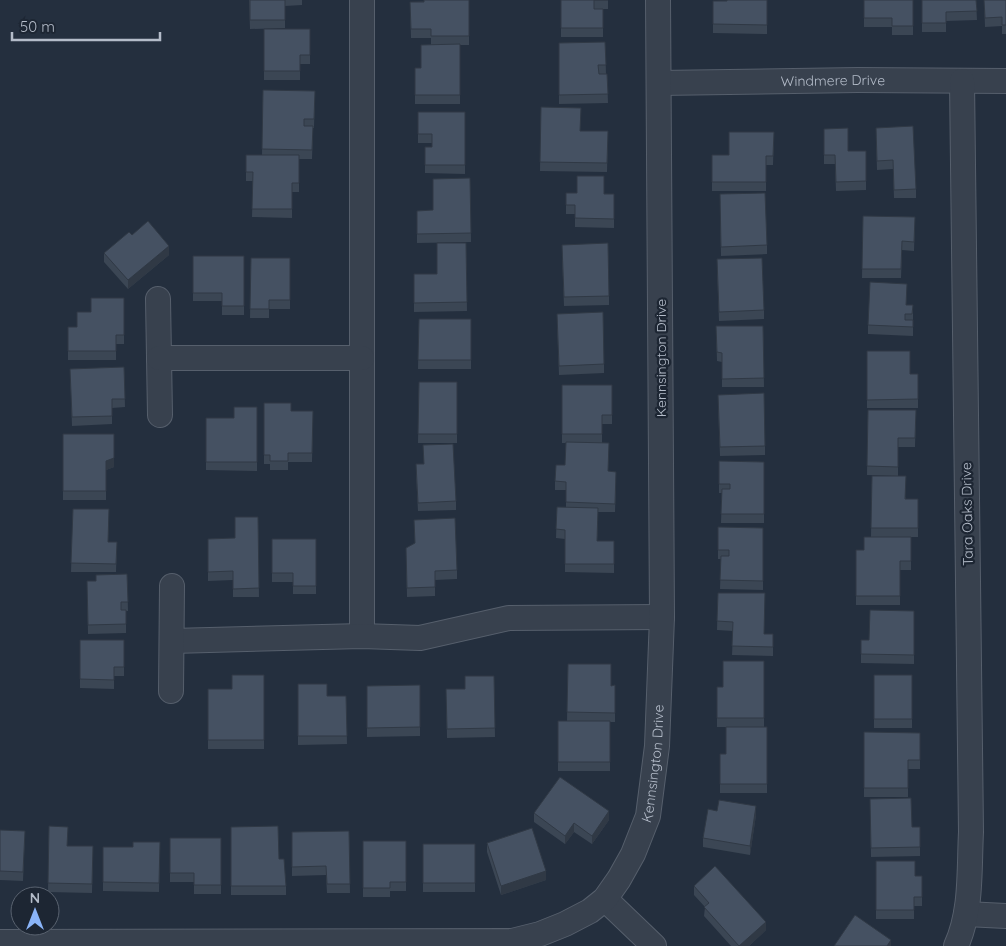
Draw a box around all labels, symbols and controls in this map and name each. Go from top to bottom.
scale bar [12,10,160,42]
text: 50 m [20,17,55,36]
street label: Windmere Drive [781,71,885,90]
street label: Kennsington Drive [652,299,670,417]
street label: Tara Oaks Drive [957,462,977,566]
street label: Kennsington Drive [637,704,668,825]
north arrow [10,886,60,936]
text: N [30,889,40,907]

